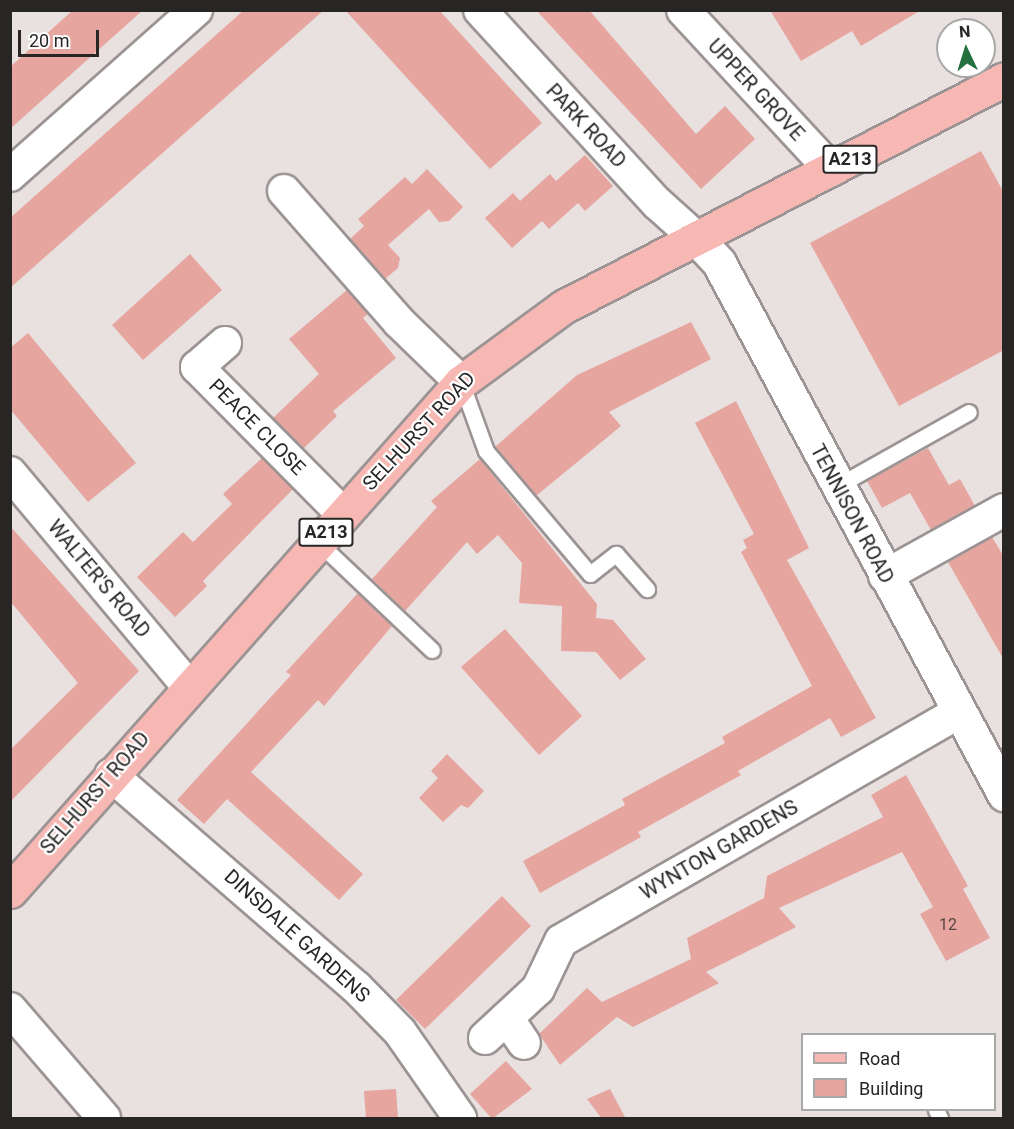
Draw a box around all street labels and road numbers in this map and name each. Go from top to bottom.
street label: UPPER GROVE [703,34,809,146]
street label: PARK ROAD [541,79,631,173]
road number: A213 [822,144,878,174]
street label: SELHURST ROAD [358,366,480,496]
street label: PEACE CLOSE [204,374,310,480]
street label: TENNISON ROAD [805,440,899,588]
street label: WALTER'S ROAD [43,515,155,643]
road number: A213 [298,517,354,547]
street label: SELHURST ROAD [35,727,155,859]
street label: WYNTON GARDENS [636,795,802,905]
street label: DINSDALE GARDENS [219,864,375,1008]

